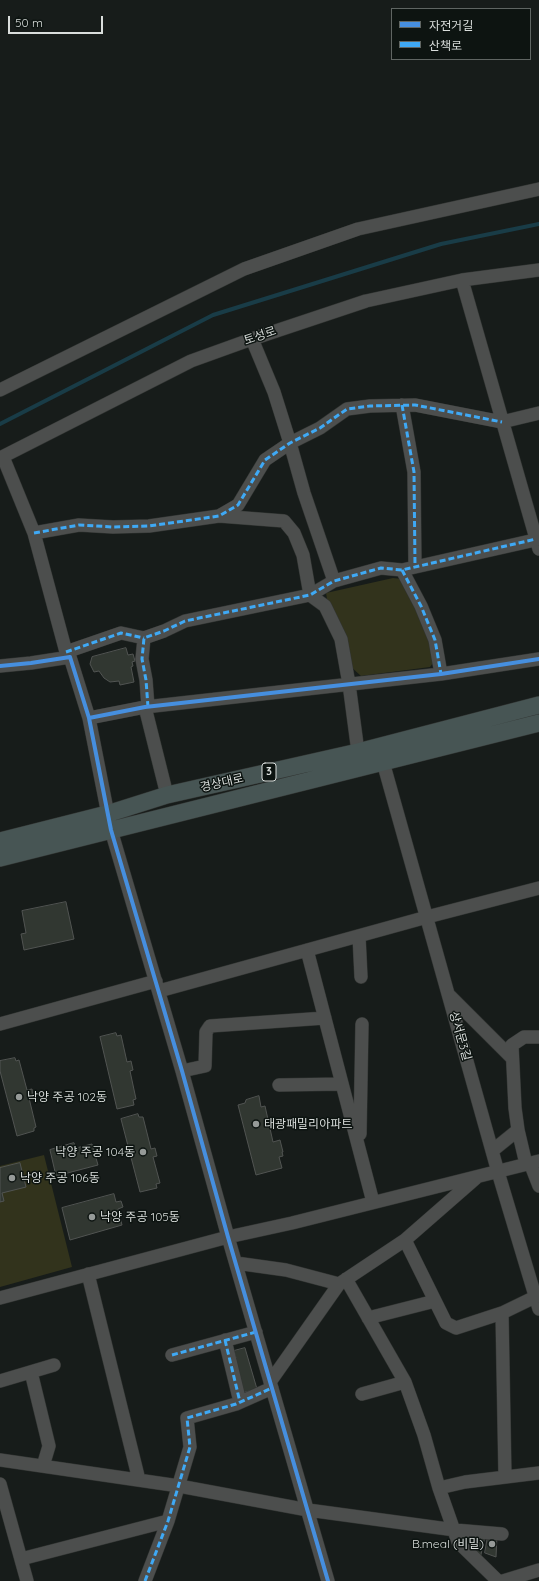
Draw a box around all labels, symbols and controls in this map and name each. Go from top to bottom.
scale bar [10,8,105,34]
legend [391,8,531,60]
text: 50 m [15,15,43,30]
text: 자전거길 [429,18,473,33]
text: 산책로 [429,38,462,53]
street label: 토성로 [242,324,278,348]
road number: 3 [262,763,276,781]
street label: 경상대로 [199,771,245,795]
street label: 상서문3길 [446,1010,474,1062]
place label: 낙양 주공 102동 [27,1090,107,1104]
marker: 낙양 주공 102동 [14,1092,24,1102]
place label: 태광패밀리아파트 [264,1117,352,1131]
marker: 태광패밀리아파트 [251,1119,261,1129]
place label: 낙양 주공 104동 [55,1145,135,1159]
marker: 낙양 주공 104동 [138,1147,148,1157]
place label: 낙양 주공 106동 [20,1171,100,1185]
marker: 낙양 주공 106동 [7,1173,17,1183]
place label: 낙양 주공 105동 [100,1210,180,1224]
marker: 낙양 주공 105동 [87,1212,97,1222]
place label: B.meal (비밀) [412,1537,484,1551]
marker: B.meal (비밀) [487,1539,497,1549]

